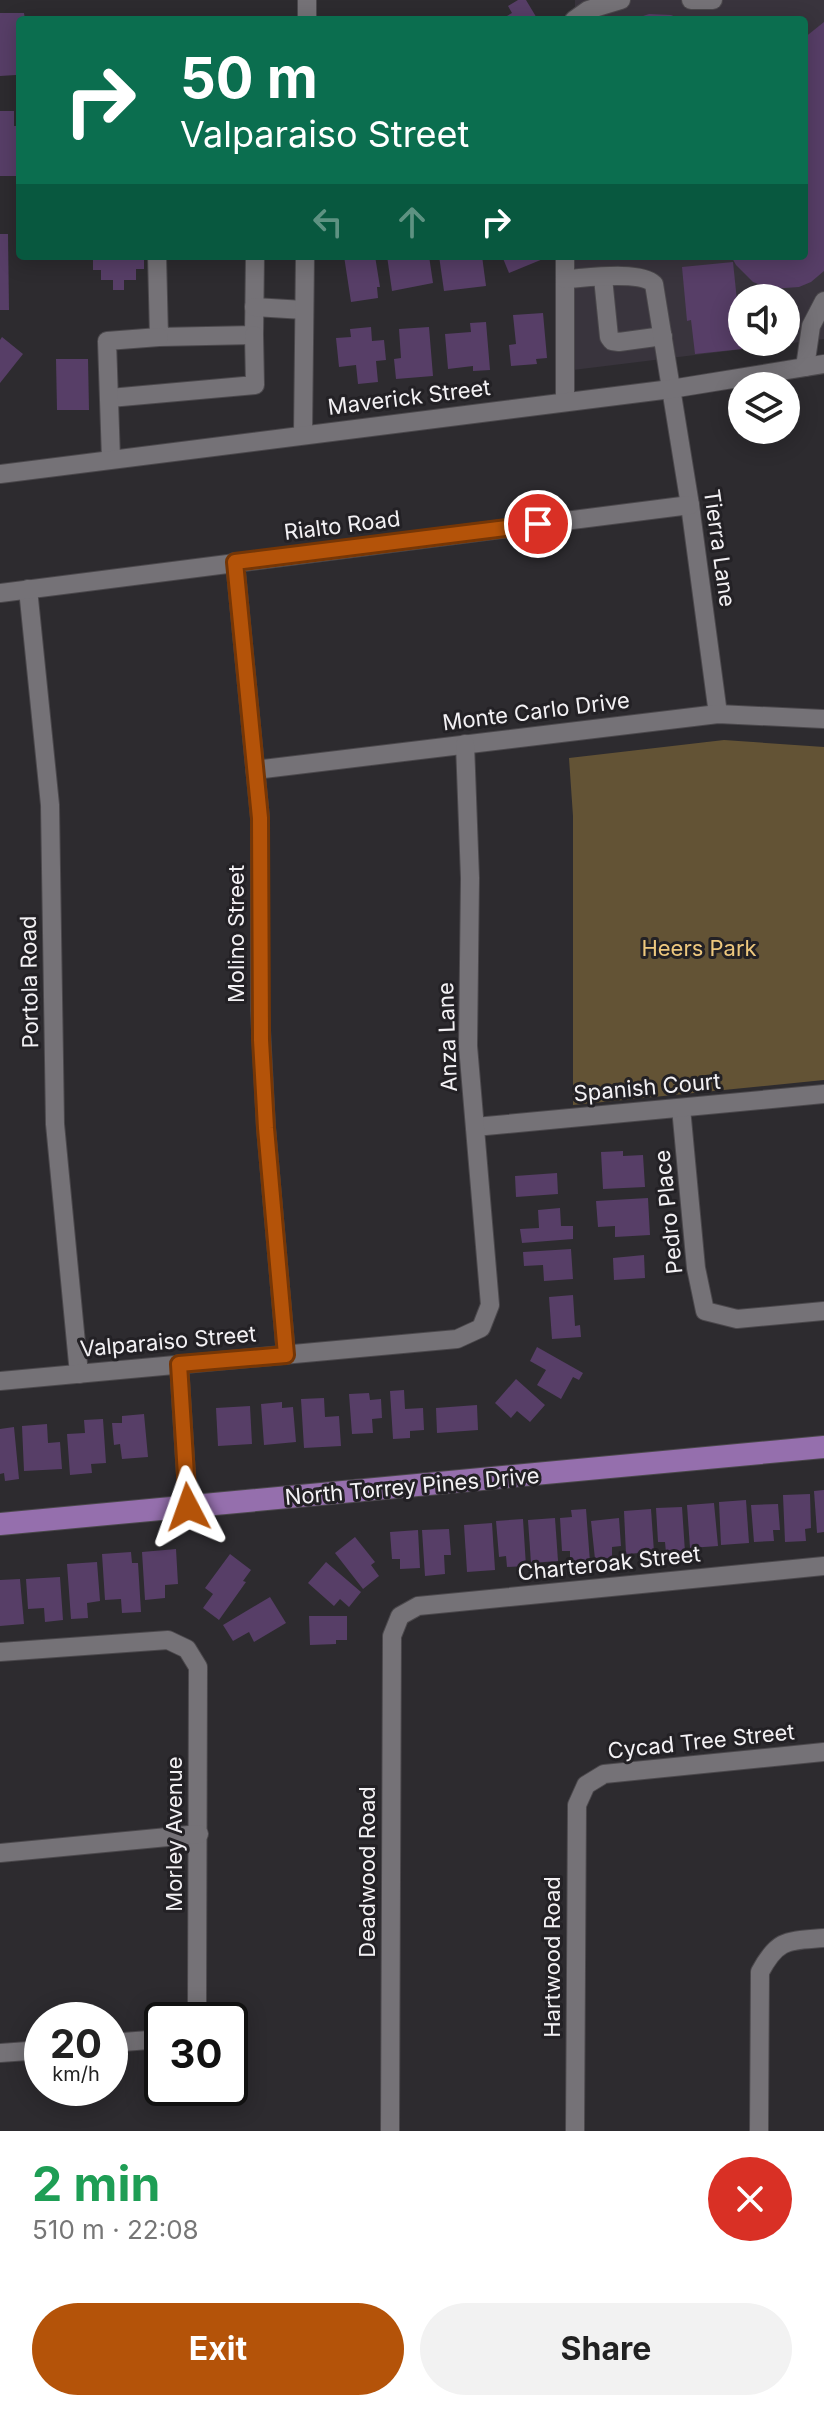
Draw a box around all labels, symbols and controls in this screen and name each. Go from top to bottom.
text: 50 m [180,44,318,112]
icon: right [48,48,152,152]
text: Valparaiso Street [180,112,469,156]
icon: left [306,200,350,244]
icon: ahead [390,200,434,244]
icon: right [474,200,518,244]
map controls [728,284,800,444]
button: sound [728,284,800,356]
button: layers [728,372,800,444]
street label: Maverick Street [326,374,492,420]
street label: Tierra Lane [699,488,741,608]
pin [504,490,572,558]
icon: arrive [516,502,560,546]
street label: Rialto Road [282,505,402,545]
street label: Monte Carlo Drive [441,687,631,735]
street label: Molino Street [223,865,249,1003]
street label: Portola Road [15,915,43,1049]
park label: Heers Park [641,935,757,961]
street label: Anza Lane [432,982,462,1092]
street label: Spanish Court [572,1068,722,1106]
street label: Pedro Place [649,1149,687,1275]
street label: Valparaiso Street [79,1320,257,1362]
street label: North Torrey Pines Drive [284,1462,540,1510]
position arrow [146,1465,230,1549]
street label: Charteroak Street [516,1540,702,1586]
street label: Cycad Tree Street [606,1718,796,1764]
street label: Morley Avenue [161,1756,187,1912]
street label: Deadwood Road [354,1786,380,1958]
street label: Hartwood Road [539,1876,565,2038]
speed limit sign: 30 [144,2002,248,2106]
text: 20 [50,2019,102,2068]
text: km/h [52,2062,100,2086]
text: 2 min [32,2154,160,2213]
button: close [708,2157,792,2241]
text: 510 m · 22:08 [32,2214,199,2245]
button: Exit [32,2303,404,2395]
button: Share [420,2303,792,2395]

